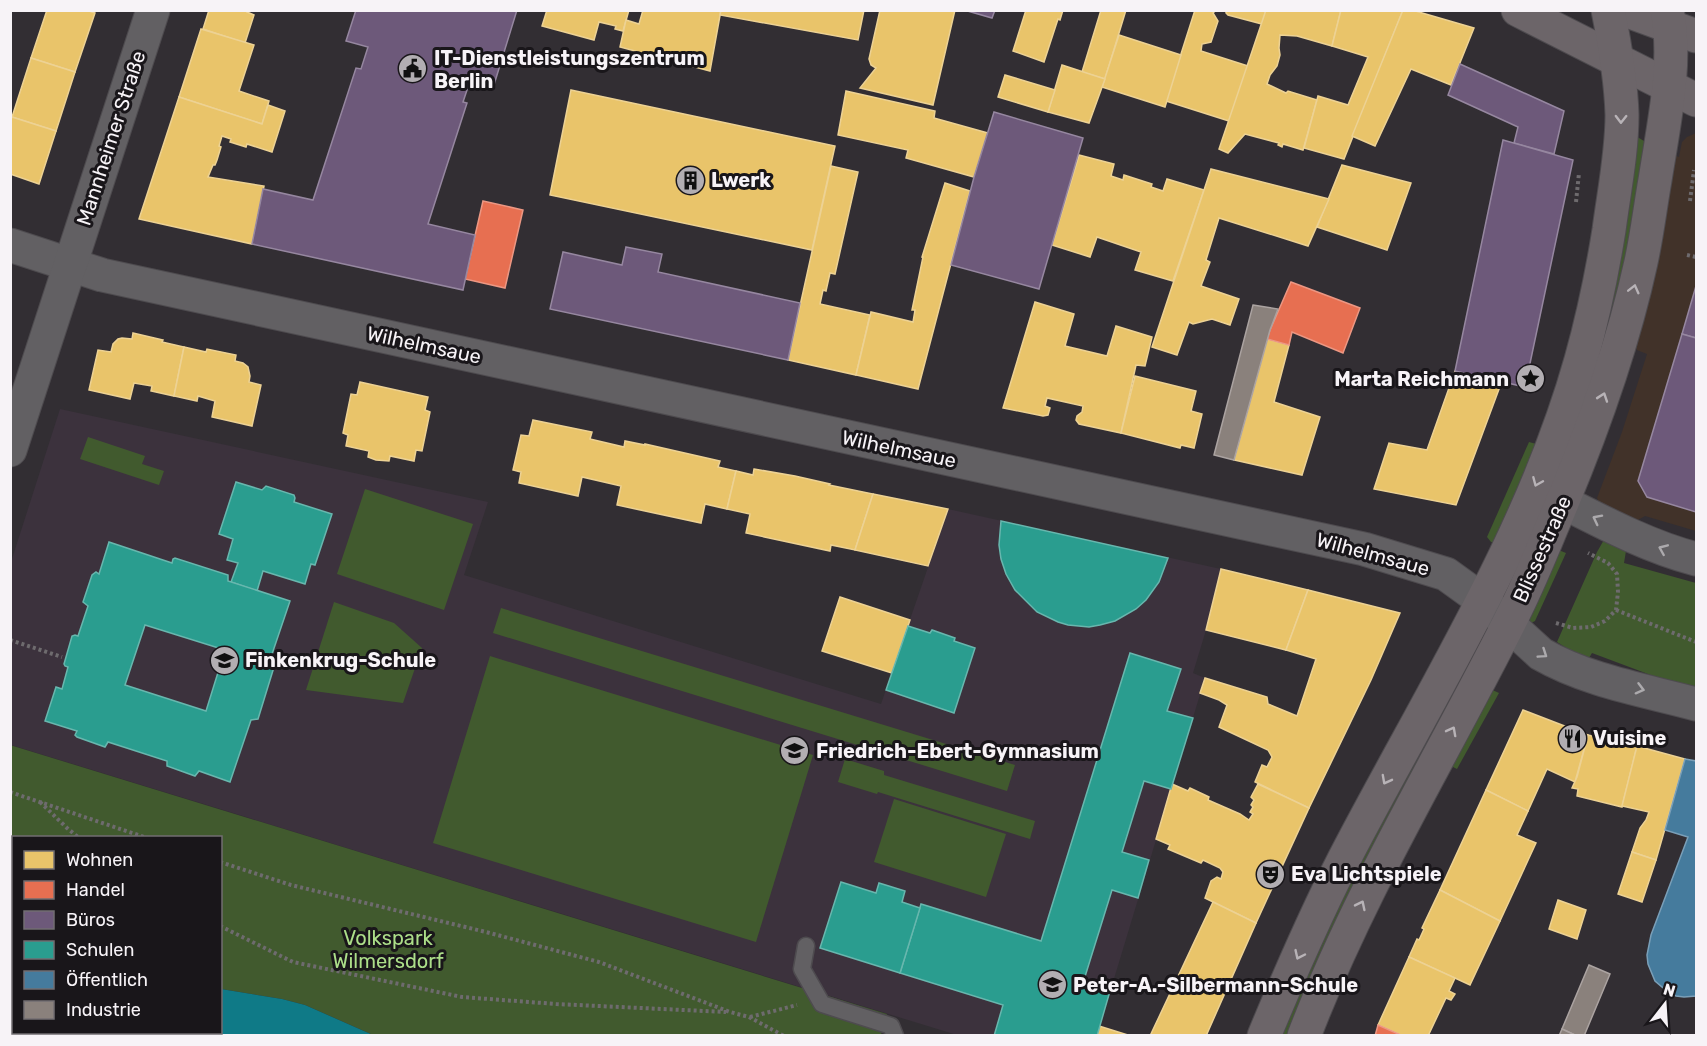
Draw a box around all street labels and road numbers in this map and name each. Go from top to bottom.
street label: Mannheimer Straße [71,48,151,228]
street label: Wilhelmsaue [365,321,483,369]
street label: Wilhelmsaue [840,425,958,473]
street label: Blissestraße [1508,492,1576,606]
street label: Wilhelmsaue [1314,527,1432,581]

